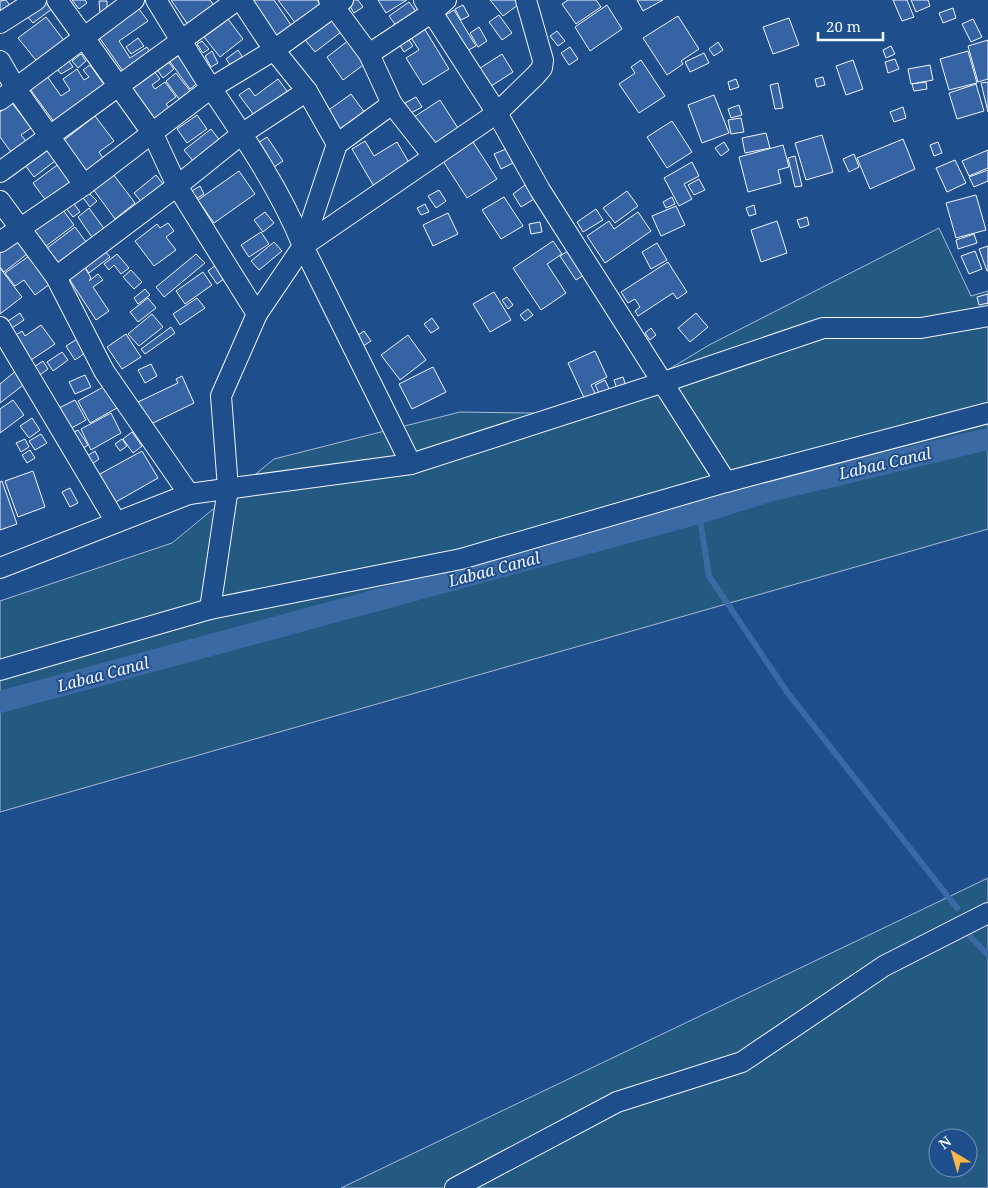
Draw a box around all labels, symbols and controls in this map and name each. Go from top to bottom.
scale bar [818,10,883,42]
text: 20 m [826,16,861,36]
water label: Labaa Canal [836,442,933,485]
water label: Labaa Canal [445,546,542,592]
water label: Labaa Canal [54,651,151,697]
north arrow [928,1128,978,1178]
text: N [934,1131,955,1153]

